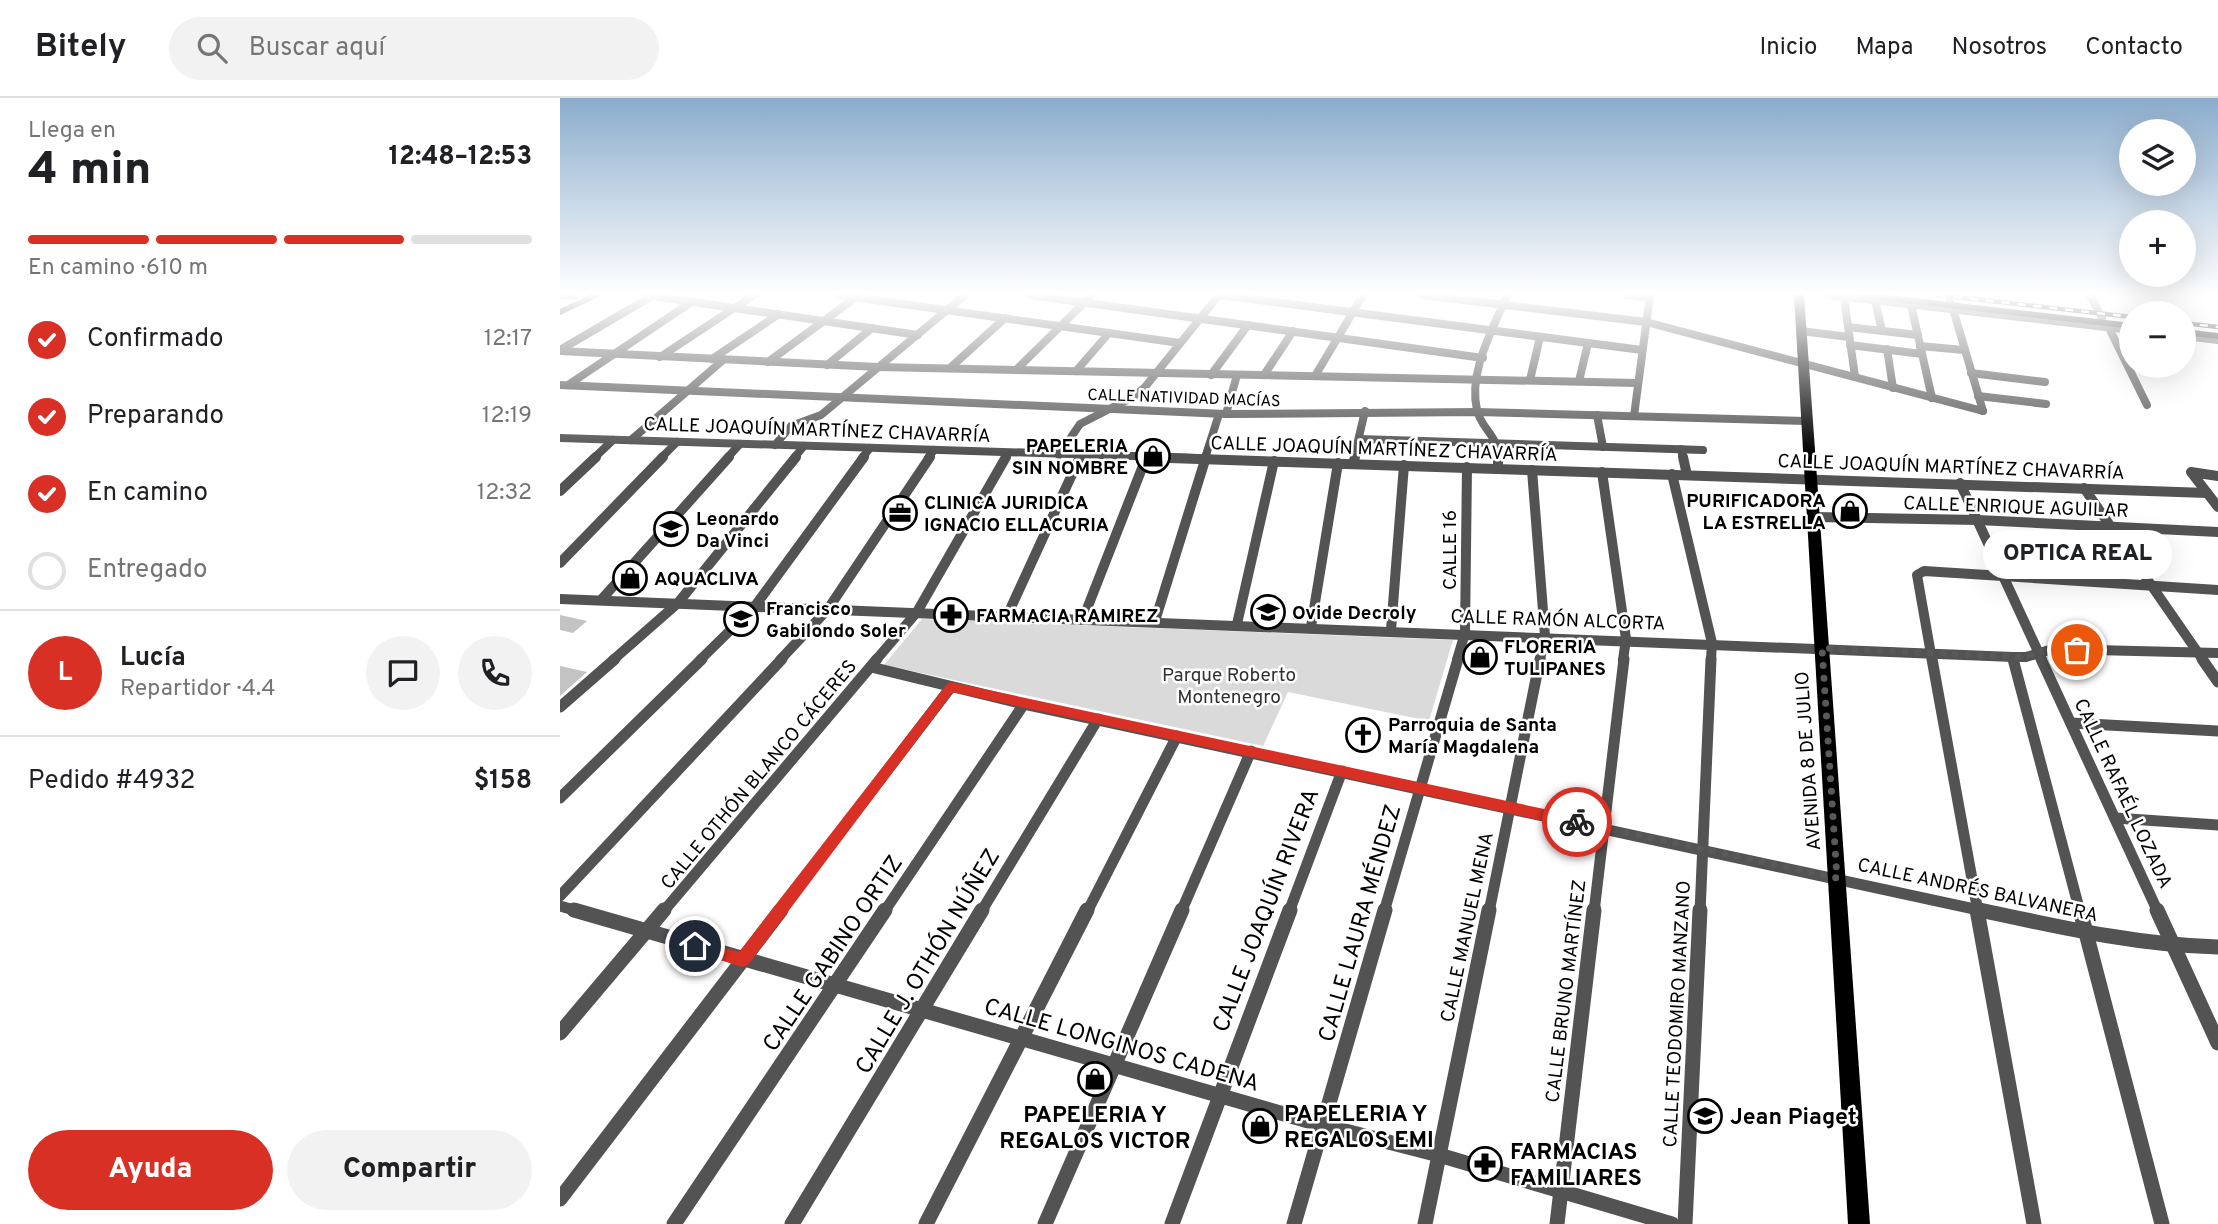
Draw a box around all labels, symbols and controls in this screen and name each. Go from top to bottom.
search box [169,17,659,80]
text: Bitely [35,27,127,69]
icon: search [193,29,231,67]
text: Buscar aquí [249,32,385,65]
text: Inicio [1760,33,1817,63]
text: Mapa [1855,33,1914,63]
text: Nosotros [1952,33,2047,63]
text: Contacto [2085,33,2183,63]
text: Llega en [28,117,116,146]
map controls [2119,119,2196,378]
button: layers [2119,119,2196,196]
text: 12:48–12:53 [388,141,532,174]
text: 4 min [28,142,152,201]
button: + [2119,210,2196,287]
text: En camino · 610 m [28,254,208,283]
button: − [2119,301,2196,378]
icon: check [28,321,66,359]
text: Confirmado [87,323,224,356]
text: 12:17 [484,325,532,354]
street label: CALLE NATIVIDAD MACÍAS [1087,384,1281,412]
icon: check [28,398,66,436]
text: Preparando [87,400,224,433]
text: 12:19 [482,402,532,431]
street label: CALLE JOAQUÍN MARTÍNEZ CHAVARRÍA [643,412,991,449]
street label: CALLE JOAQUÍN MARTÍNEZ CHAVARRÍA [1210,431,1558,468]
place label: PAPELERIA SIN NOMBRE [1012,435,1128,481]
shop icon: PAPELERIA SIN NOMBRE [1134,437,1172,475]
street label: CALLE JOAQUÍN MARTÍNEZ CHAVARRÍA [1777,449,2125,486]
icon: check [28,475,66,513]
text: En camino [87,477,208,510]
text: 12:32 [477,479,532,508]
place label: PURIFICADORA LA ESTRELLA [1686,490,1826,536]
place label: CLINICA JURIDICA IGNACIO ELLACURIA [924,492,1110,538]
shop icon: PURIFICADORA LA ESTRELLA [1831,492,1869,530]
street label: CALLE ENRIQUE AGUILAR [1903,492,2129,524]
office icon: CLINICA JURIDICA IGNACIO ELLACURIA [881,494,919,532]
place label: Leonardo Da Vinci [696,508,779,554]
school or university icon: Leonardo Da Vinci [652,510,690,548]
street label: CALLE 16 [1439,510,1463,590]
callout: OPTICA REAL [1982,531,2172,580]
text: OPTICA REAL [2003,540,2152,569]
text: Entregado [87,554,207,587]
shop icon: AQUACLIVA [611,559,649,597]
place label: AQUACLIVA [654,568,759,592]
school or university icon: Ovide Decroly [1249,593,1287,631]
pharmacy icon: FARMACIA RAMIREZ [932,596,970,634]
place label: Francisco Gabilondo Soler [766,598,906,644]
school or university icon: Francisco Gabilondo Soler [722,600,760,638]
place label: Ovide Decroly [1292,602,1417,626]
street label: CALLE RAMÓN ALCORTA [1450,604,1666,637]
place label: FARMACIA RAMIREZ [976,605,1158,629]
pin [2047,620,2107,680]
icon: bag [2058,631,2096,669]
button: chat [366,636,440,710]
button: phone [458,636,532,710]
place label: FLORERIA TULIPANES [1504,636,1606,682]
shop icon: FLORERIA TULIPANES [1461,638,1499,676]
text: Lucía [120,642,186,675]
street label: CALLE OTHÓN BLANCO CÁCERES [656,655,863,895]
text: L [58,657,72,690]
park label: Parque Roberto Montenegro [1162,664,1296,710]
street label: AVENIDA 8 DE JULIO [1791,670,1827,851]
text: Repartidor · 4.4 [120,675,276,704]
street label: CALLE RAFAÉL LOZADA [2068,695,2178,893]
place label: Parroquia de Santa María Magdalena [1388,714,1557,760]
church icon: Parroquia de Santa María Magdalena [1344,716,1382,754]
text: Pedido #4932 [28,765,195,798]
text: $158 [474,765,532,798]
street label: CALLE JOAQUÍN RIVERA [1207,785,1327,1037]
courier [1542,787,1612,857]
street label: CALLE LAURA MÉNDEZ [1313,801,1409,1046]
icon: bike [1558,803,1596,841]
street label: CALLE MANUEL MENA [1436,830,1500,1025]
street label: CALLE J. OTHÓN NÚÑEZ [849,843,1008,1080]
street label: CALLE GABINO ORTIZ [758,851,911,1058]
street label: CALLE ANDRÉS BALVANERA [1855,853,2100,928]
street label: CALLE BRUNO MARTÍNEZ [1540,878,1593,1104]
street label: CALLE TEODOMIRO MANZANO [1659,880,1697,1148]
pin [665,916,725,976]
icon: home [676,927,714,965]
street label: CALLE LONGINOS CADENA [980,993,1262,1100]
shop icon: PAPELERIA Y REGALOS VICTOR [1076,1060,1114,1098]
school or university icon: Jean Piaget [1686,1097,1724,1135]
place label: PAPELERIA Y REGALOS EMI [1284,1101,1434,1156]
place label: PAPELERIA Y REGALOS VICTOR [999,1102,1191,1157]
place label: Jean Piaget [1730,1104,1857,1133]
shop icon: PAPELERIA Y REGALOS EMI [1241,1107,1279,1145]
button: Ayuda [28,1130,273,1210]
button: Compartir [287,1130,532,1210]
place label: FARMACIAS FAMILIARES [1510,1139,1642,1194]
pharmacy icon: FARMACIAS FAMILIARES [1466,1145,1504,1183]

